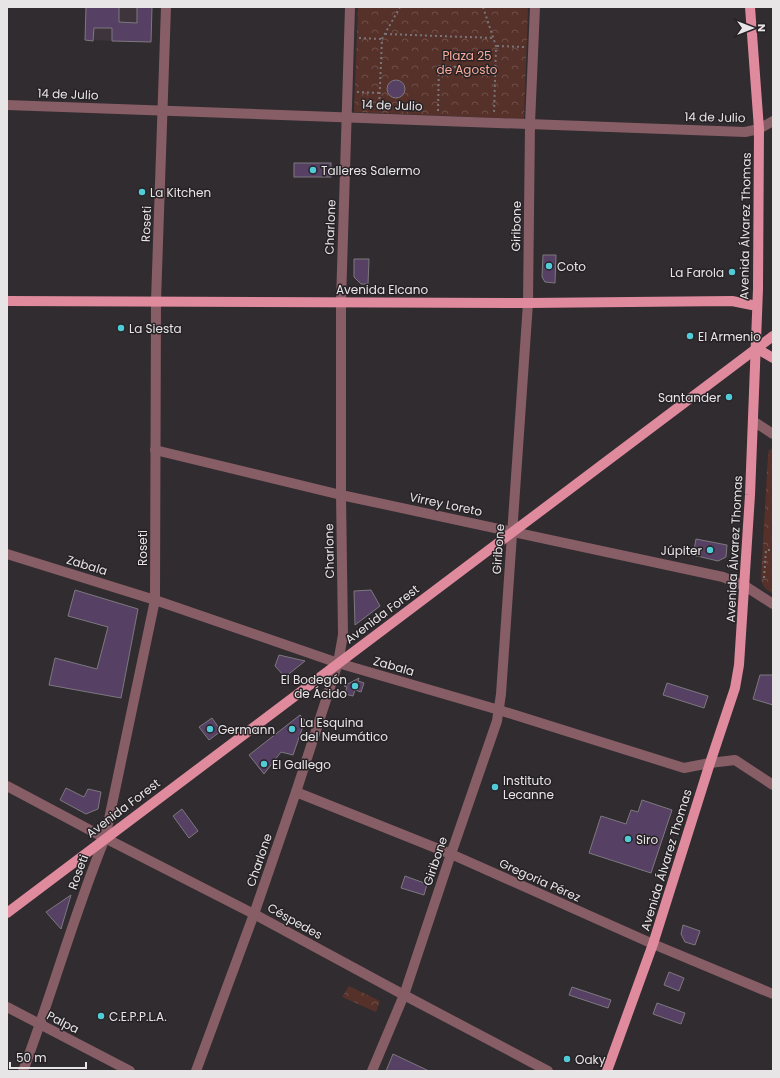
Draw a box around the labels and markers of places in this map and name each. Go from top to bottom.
place label: Talleres Salermo [321,162,421,179]
marker: Talleres Salermo [308,165,318,175]
place label: La Kitchen [150,184,211,201]
marker: La Kitchen [137,187,147,197]
place label: Coto [557,258,586,275]
marker: Coto [544,261,554,271]
place label: La Farola [670,264,724,281]
marker: La Farola [727,267,737,277]
place label: La Siesta [129,320,182,337]
marker: La Siesta [116,323,126,333]
place label: El Armenio [698,328,761,345]
marker: El Armenio [685,331,695,341]
place label: Santander [658,389,722,406]
marker: Santander [724,392,734,402]
place label: Júpiter [661,542,703,559]
marker: Júpiter [705,545,715,555]
place label: El Bodegón de Ácido [281,671,347,702]
marker: El Bodegón de Ácido [350,681,360,691]
place label: La Esquina del Neumático [300,714,388,745]
place label: Germann [218,721,275,738]
marker: Germann [205,724,215,734]
marker: La Esquina del Neumático [287,724,297,734]
place label: El Gallego [272,756,331,773]
marker: El Gallego [259,759,269,769]
place label: Instituto Lecanne [503,772,554,803]
marker: Instituto Lecanne [490,782,500,792]
place label: Siro [636,831,658,848]
marker: Siro [623,834,633,844]
place label: C.E.P.P.L.A. [109,1008,167,1025]
marker: C.E.P.P.L.A. [96,1011,106,1021]
place label: Oaky [575,1051,606,1068]
marker: Oaky [562,1054,572,1064]

